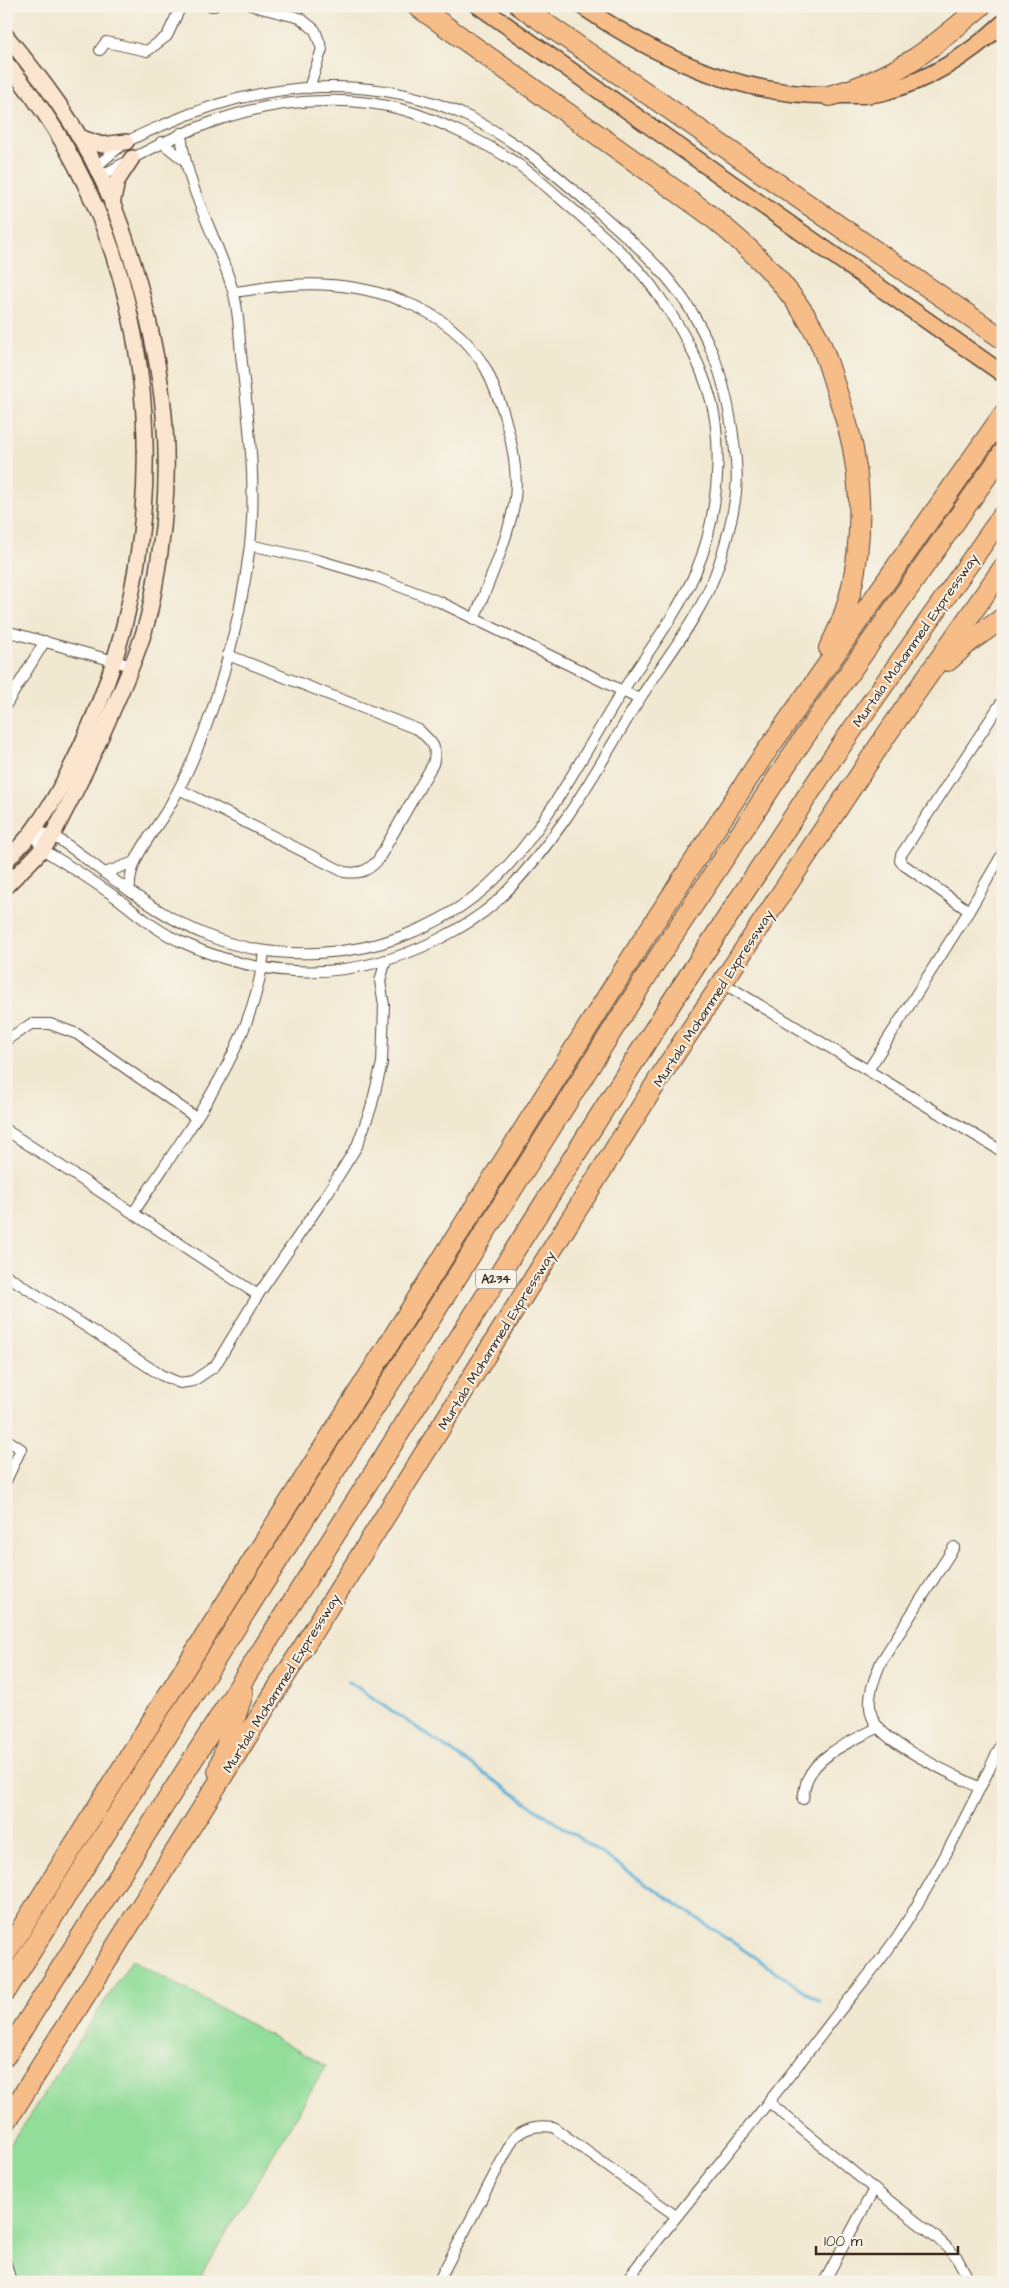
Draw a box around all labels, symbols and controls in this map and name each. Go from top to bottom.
street label: Murtala Mohammed Expressway [848,549,984,731]
street label: Murtala Mohammed Expressway [649,906,779,1091]
street label: Murtala Mohammed Expressway [433,1247,561,1434]
road number: A234 [476,1270,516,1288]
street label: Murtala Mohammed Expressway [218,1590,346,1777]
scale bar [816,2223,959,2255]
text: 100 m [824,2231,863,2252]

